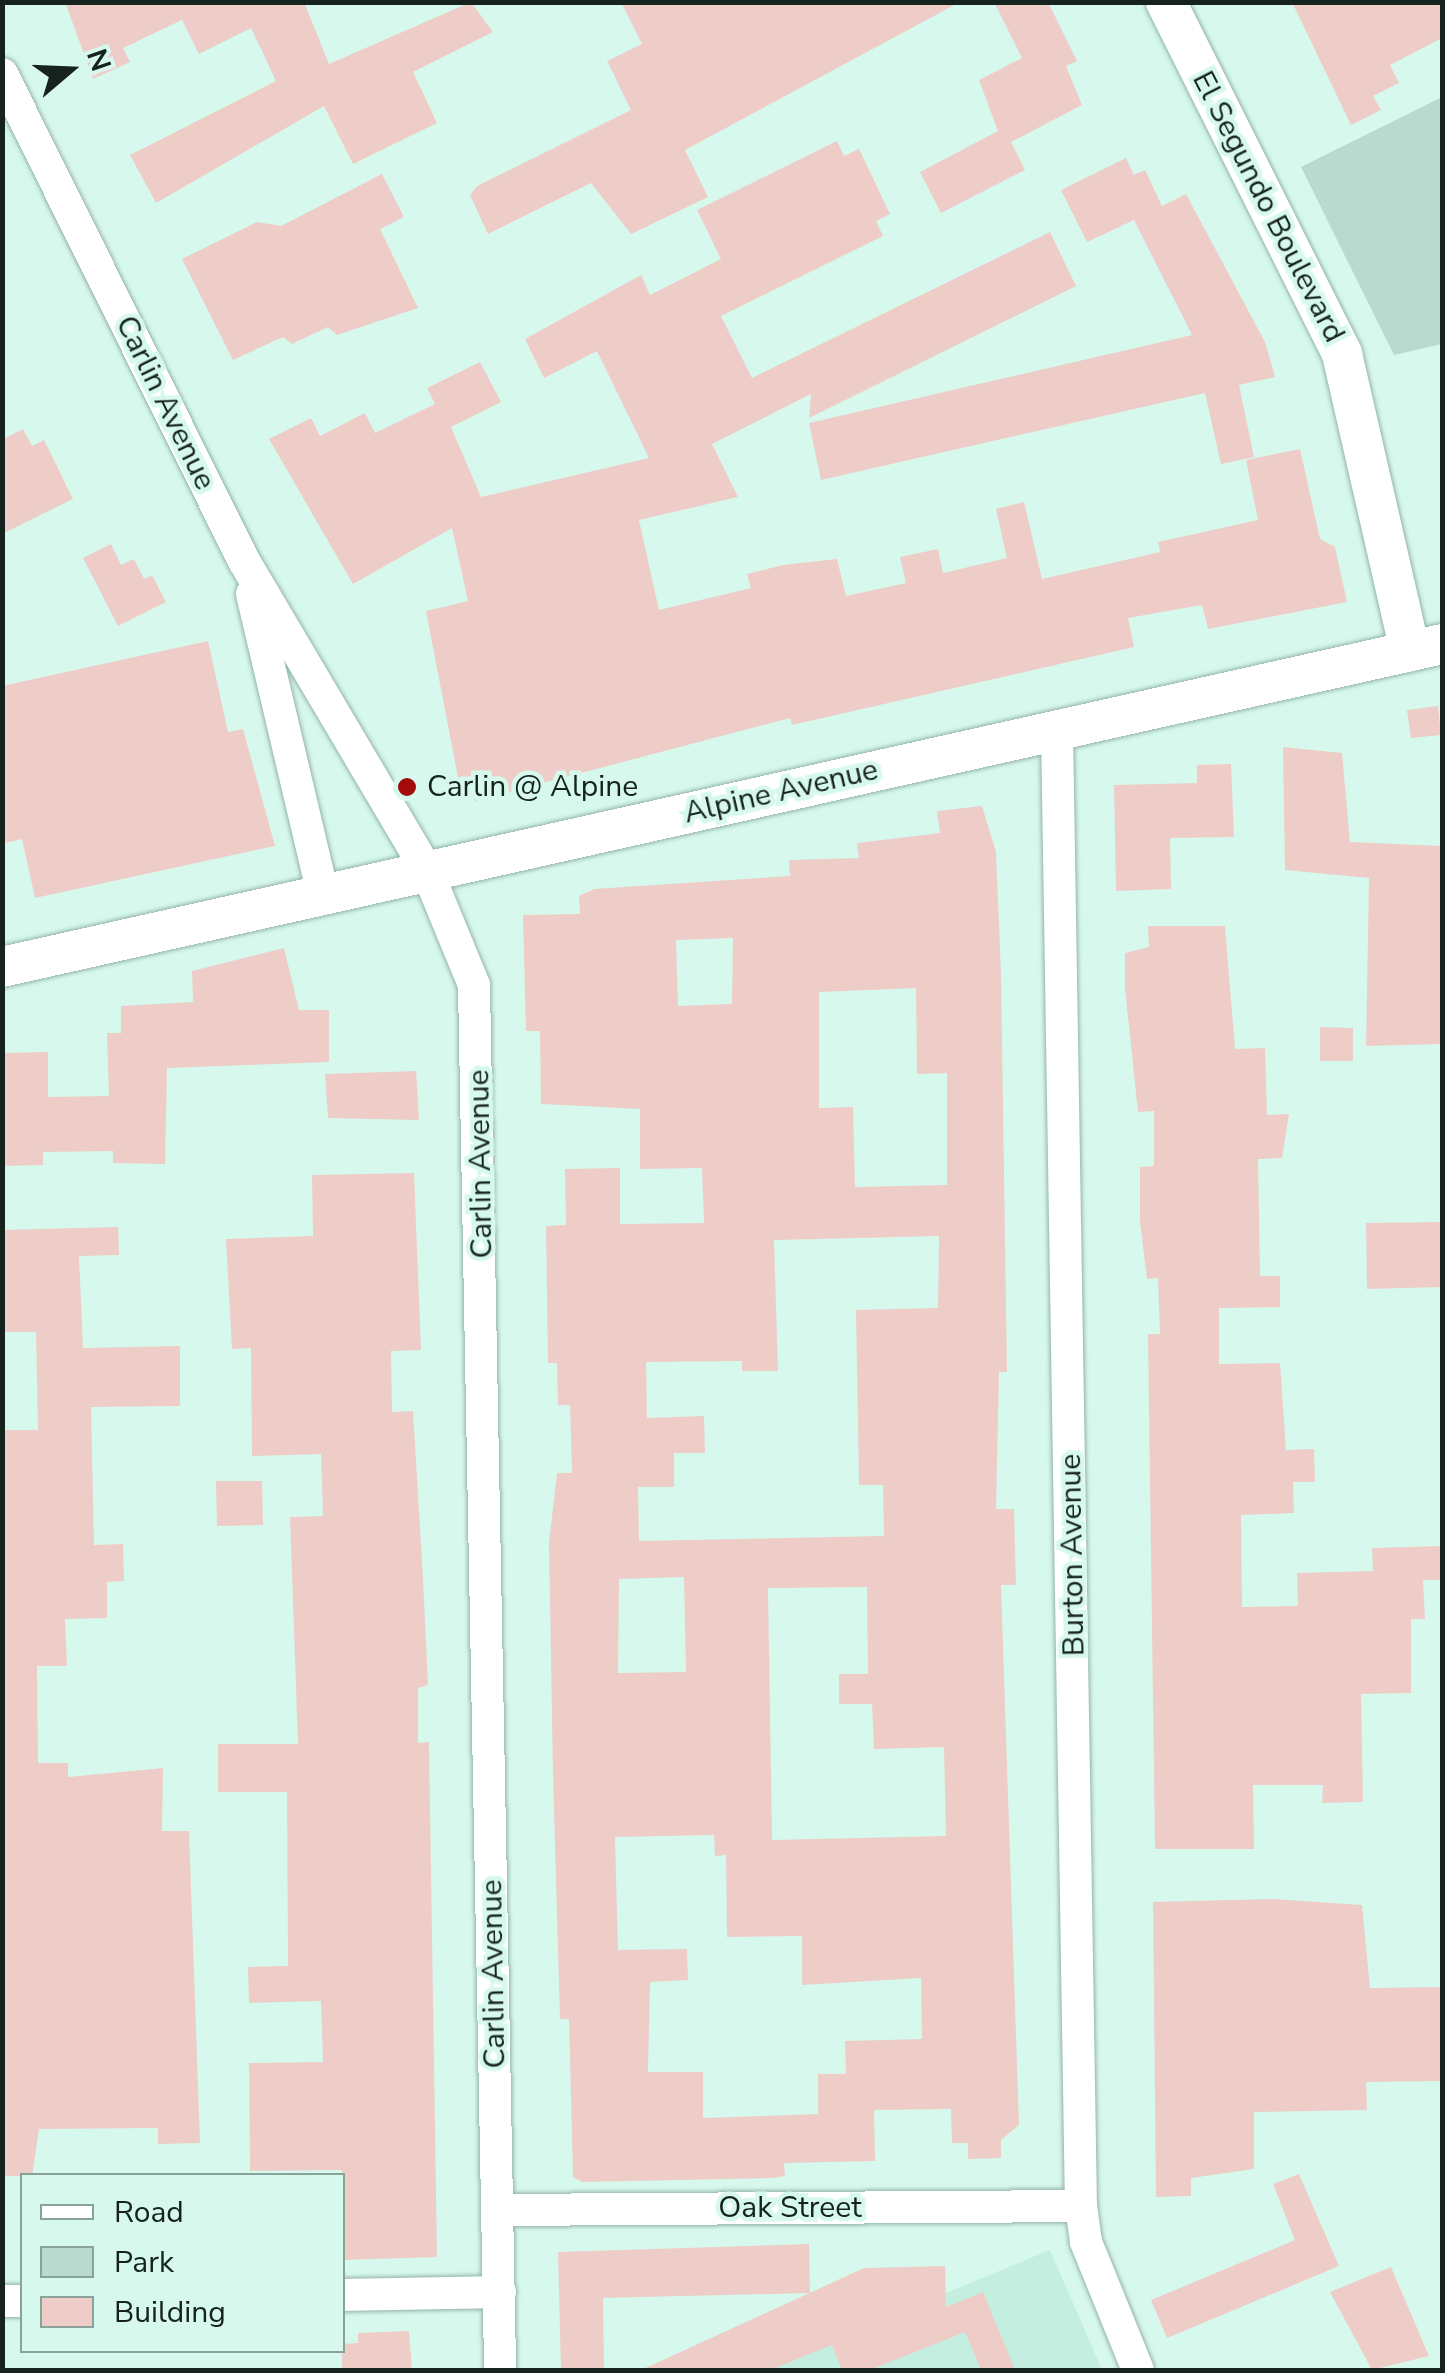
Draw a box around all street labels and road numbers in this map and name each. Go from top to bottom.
street label: El Segundo Boulevard [1184,66,1352,348]
street label: Carlin Avenue [107,310,223,496]
street label: Alpine Avenue [680,752,882,832]
street label: Carlin Avenue [461,1069,501,1259]
street label: Burton Avenue [1053,1453,1093,1657]
street label: Carlin Avenue [474,1879,514,2069]
street label: Oak Street [718,2190,862,2226]

